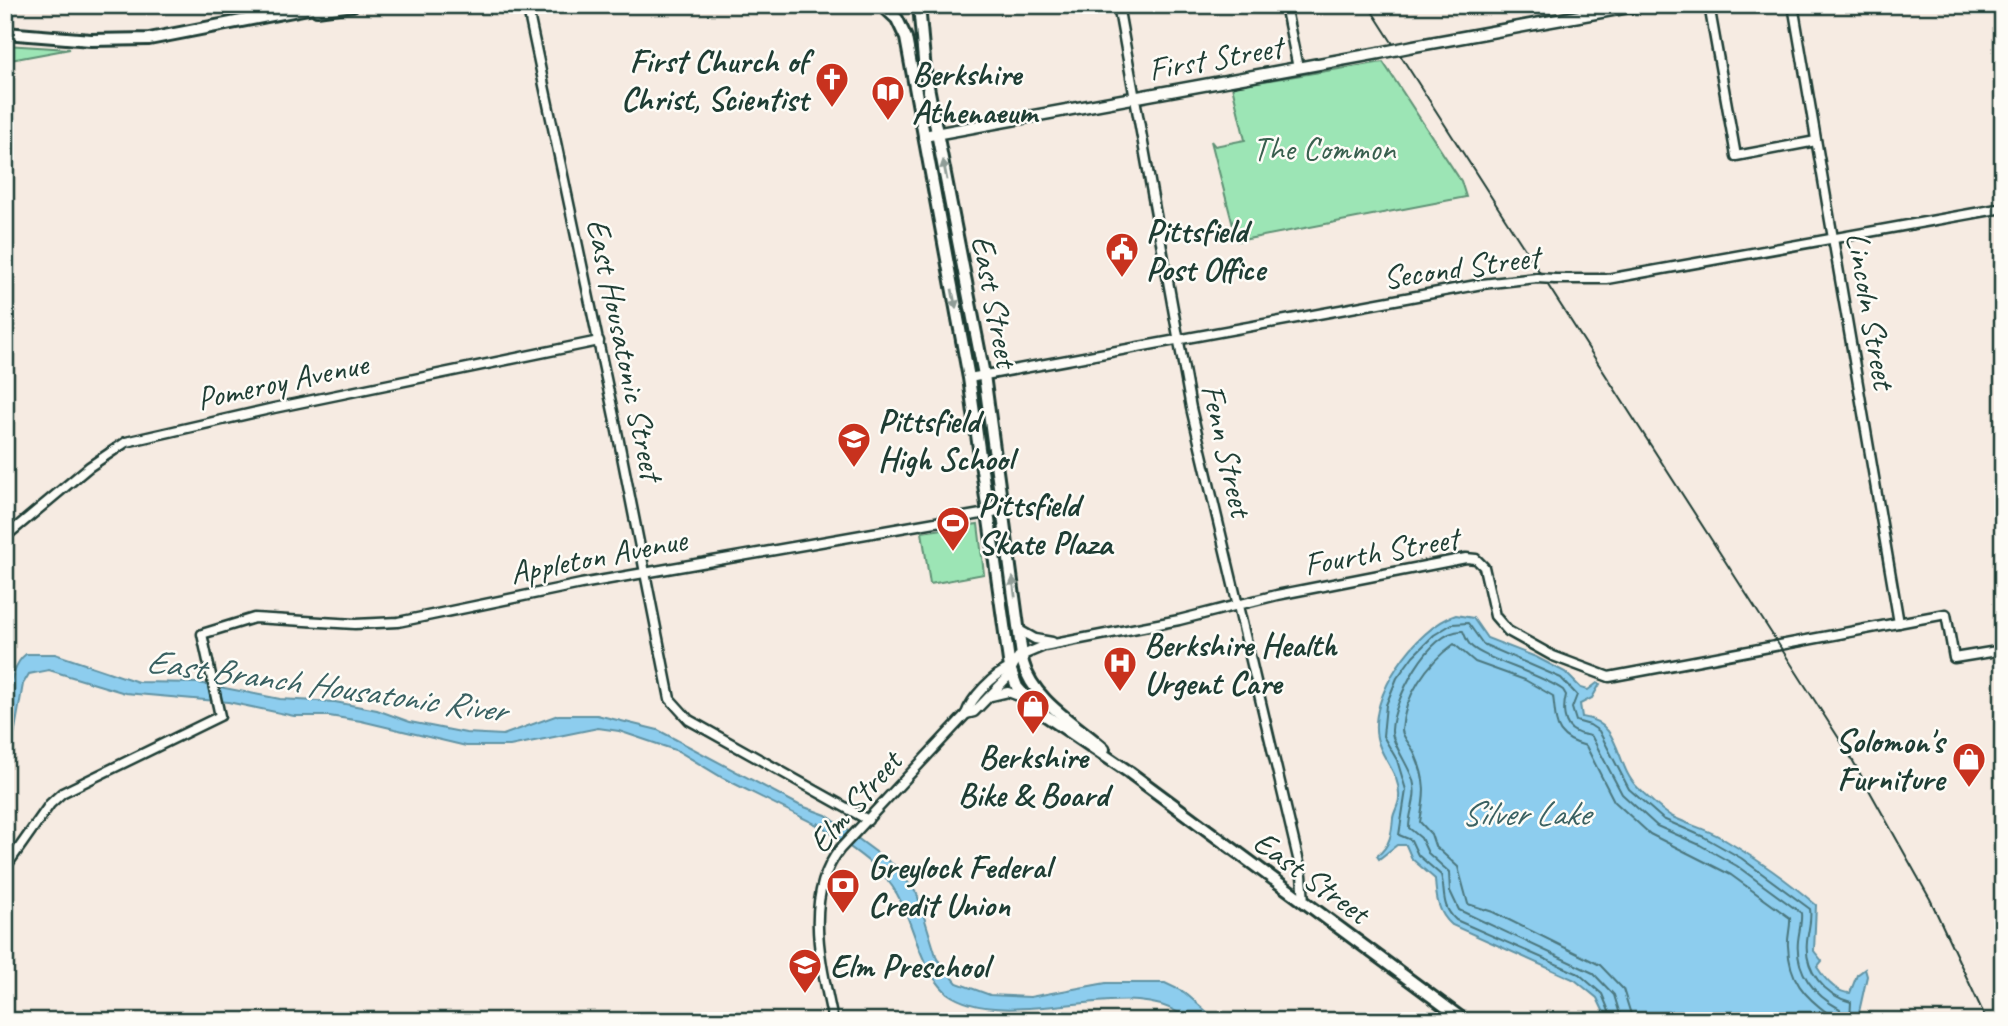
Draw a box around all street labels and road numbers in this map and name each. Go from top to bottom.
street label: First Street [1145,25,1289,90]
street label: East Housatonic Street [577,215,674,488]
street label: Lincoln Street [1837,229,1906,395]
street label: East Street [962,232,1029,374]
street label: Second Street [1380,235,1546,299]
street label: Pomeroy Avenue [193,342,374,420]
street label: Fenn Street [1191,380,1263,523]
street label: Fourth Street [1301,516,1466,585]
street label: Appleton Avenue [506,518,692,594]
street label: Elm Street [799,739,913,862]
street label: East Street [1245,821,1380,935]

